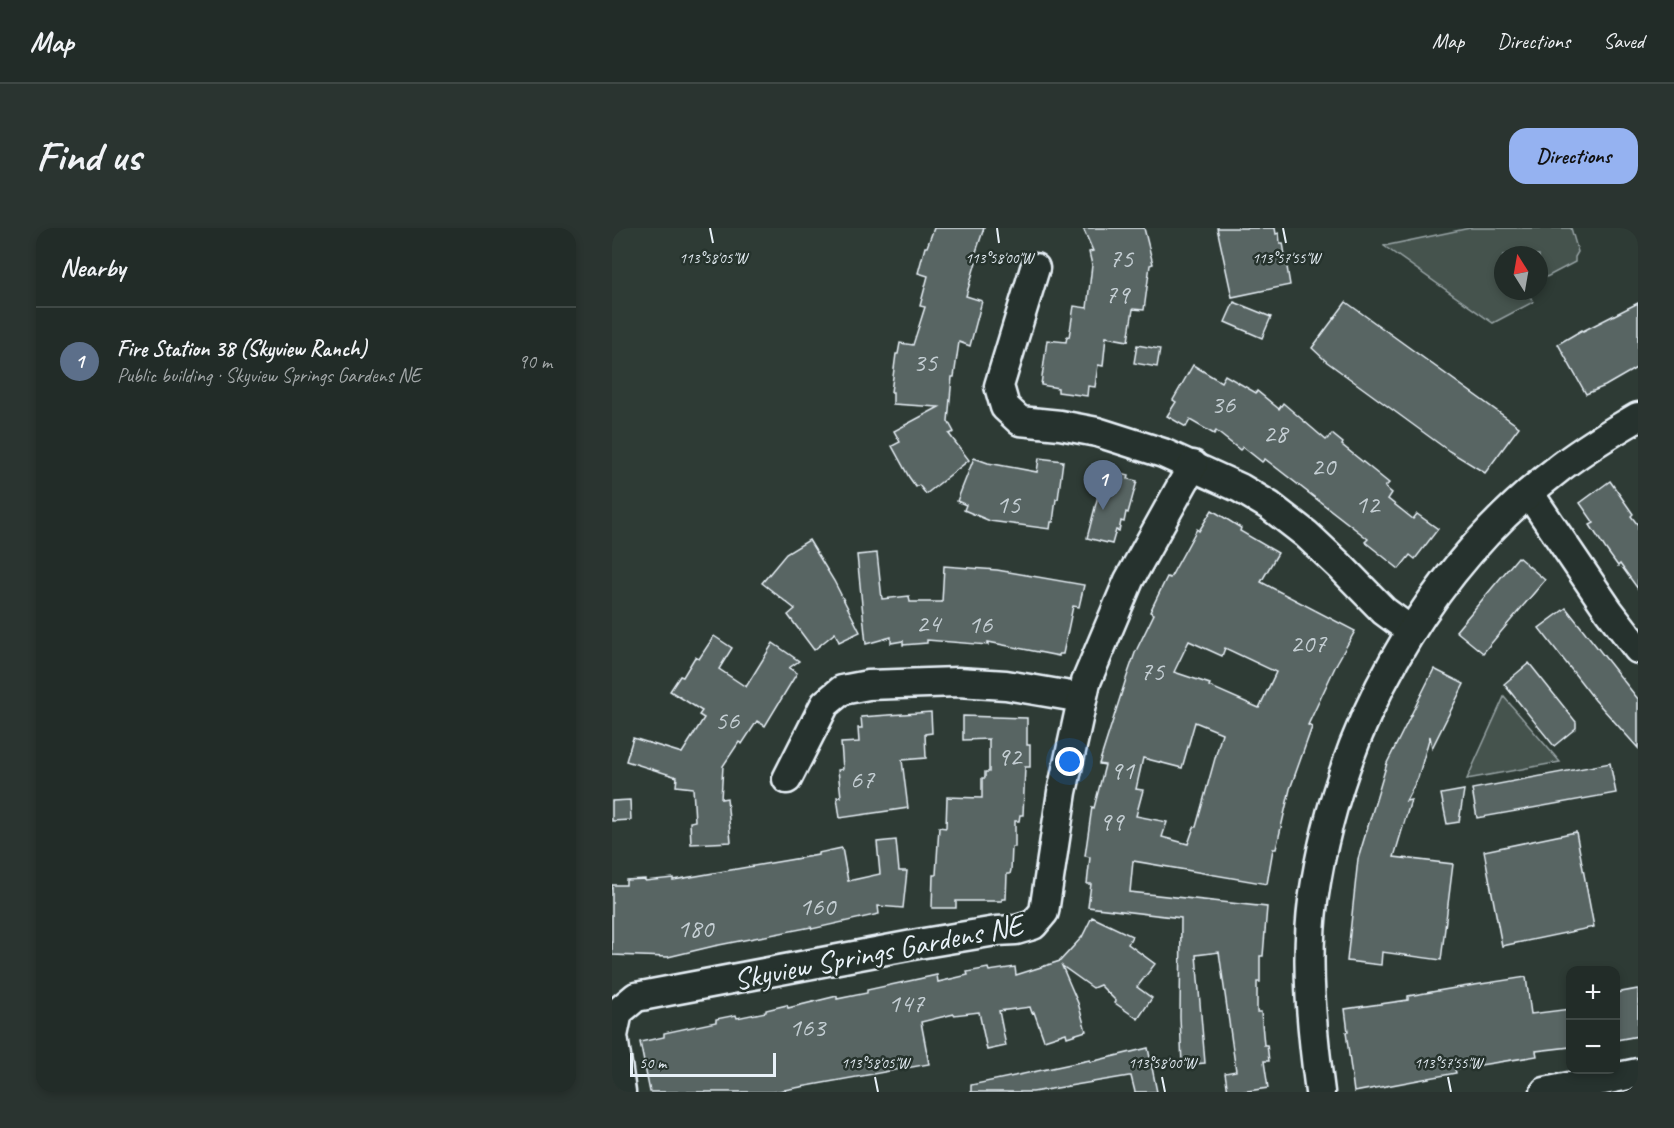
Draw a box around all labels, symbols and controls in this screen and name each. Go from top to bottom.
text: Map [30,24,73,59]
text: Map [1432,28,1464,54]
text: Directions [1497,28,1570,54]
text: Saved [1603,28,1644,54]
button: Directions [1509,128,1638,184]
text: Find us [36,130,141,183]
house number: 75 [1109,241,1135,275]
north arrow [1494,246,1548,300]
text: 113°58'05"W [679,249,750,268]
text: 113°58'00"W [965,249,1036,268]
text: 113°57'55"W [1252,249,1323,268]
text: Nearby [60,251,125,284]
house number: 79 [1105,277,1131,311]
text: Fire Station 38 (Skyview Ranch) [117,335,367,363]
house number: 35 [913,345,939,379]
text: 1 [75,349,84,374]
text: 90 m [518,349,552,374]
text: Public building · Skyview Springs Gardens NE [117,363,421,388]
house number: 36 [1211,387,1236,421]
house number: 28 [1263,416,1290,450]
house number: 20 [1311,449,1337,483]
pin: 1 [1084,460,1122,510]
house number: 15 [996,487,1022,521]
house number: 12 [1355,487,1381,521]
house number: 24 [916,606,943,640]
house number: 16 [968,607,993,641]
house number: 207 [1290,626,1328,660]
house number: 75 [1140,654,1166,688]
house number: 56 [715,703,740,737]
house number: 92 [997,739,1023,773]
your location [1055,747,1084,776]
house number: 91 [1110,753,1136,787]
house number: 67 [850,762,876,796]
house number: 99 [1099,804,1125,838]
house number: 160 [799,889,837,923]
street label: Skyview Springs Gardens NE [731,905,1029,999]
house number: 180 [677,911,715,945]
map controls [1566,966,1620,1074]
button: + [1566,966,1620,1020]
house number: 147 [888,986,926,1020]
house number: 163 [789,1010,827,1044]
button: − [1566,1020,1620,1074]
scale bar [630,1050,776,1078]
text: 50 m [639,1053,666,1073]
text: 113°58'05"W [841,1054,912,1073]
text: 113°58'00"W [1128,1054,1199,1073]
text: 113°57'55"W [1414,1054,1485,1073]

